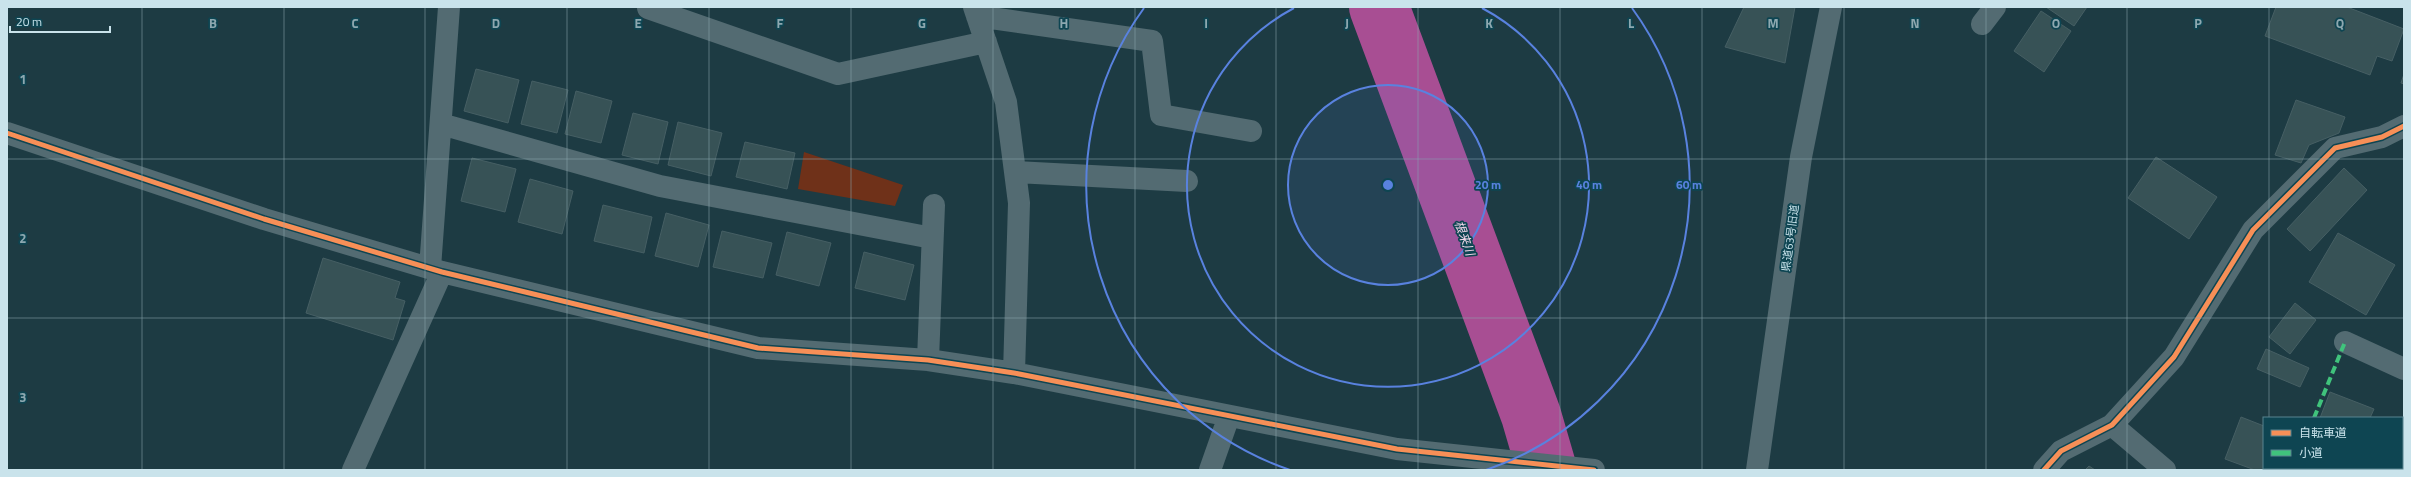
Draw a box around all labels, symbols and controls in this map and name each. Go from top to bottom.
scale bar [10,8,110,34]
text: 20 m [16,12,42,31]
text: B [209,13,217,33]
text: C [351,13,359,33]
text: D [492,13,500,33]
text: E [634,13,642,33]
text: F [777,13,784,33]
text: G [918,13,926,33]
text: H [1060,13,1068,33]
text: I [1204,13,1208,33]
text: J [1345,13,1349,33]
text: K [1485,13,1493,33]
text: L [1628,13,1634,33]
text: M [1767,13,1779,33]
text: N [1910,13,1920,33]
text: O [2052,13,2060,33]
text: P [2194,13,2202,33]
text: Q [2336,13,2344,33]
text: 1 [19,69,27,89]
text: 20 m [1475,175,1501,194]
text: 40 m [1576,175,1602,194]
text: 60 m [1676,175,1702,194]
centre of rings [1381,178,1395,192]
street label: 県道63号旧道 [1777,204,1803,272]
water label: 根来川 [1450,218,1481,260]
text: 2 [19,228,27,248]
text: 3 [19,387,27,407]
legend [2263,417,2403,469]
text: 自転車道 [2299,423,2347,442]
text: 小道 [2299,443,2323,462]

